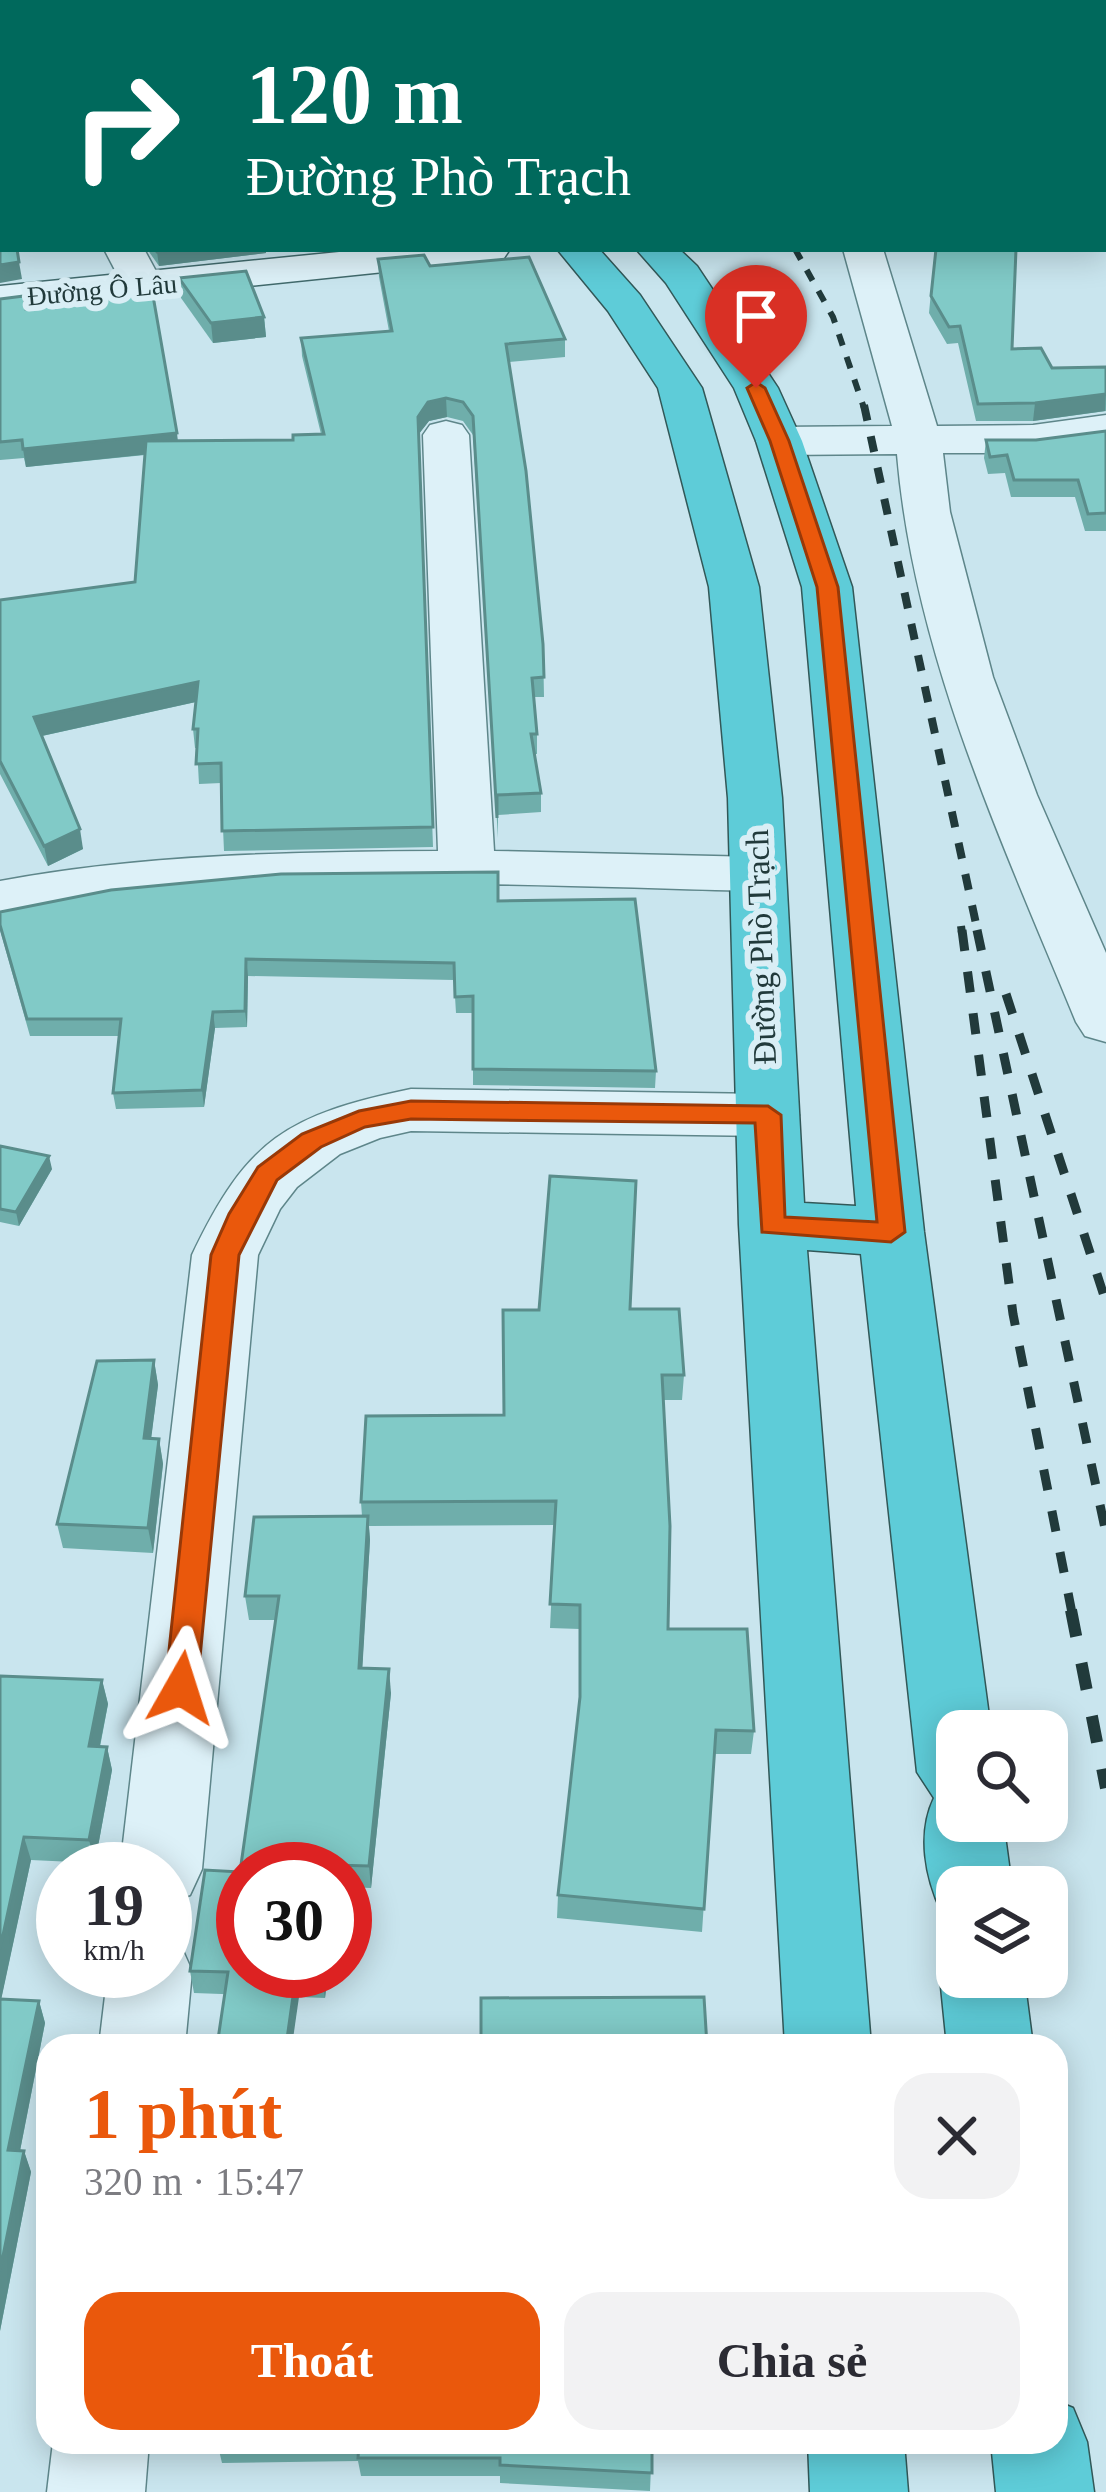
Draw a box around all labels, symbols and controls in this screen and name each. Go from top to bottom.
icon: right [48,48,204,204]
text: 120 m [246,48,463,141]
text: Đường Phò Trạch [246,147,631,207]
pin [705,265,807,388]
street label: Đường Ô Lâu [26,268,179,311]
icon: arrive [723,283,789,349]
street label: Đường Phò Trạch [739,828,783,1065]
position arrow [118,1625,244,1751]
map controls [936,1710,1068,1998]
button: search [936,1710,1068,1842]
speed limit sign: 30 [216,1842,372,1998]
button: layers [936,1866,1068,1998]
text: 19 [84,1872,144,1938]
text: km/h [83,1933,145,1966]
button: close [894,2073,1020,2199]
text: 1 phút [84,2074,282,2154]
text: 320 m · 15:47 [84,2160,304,2203]
button: Thoát [84,2292,540,2430]
button: Chia sẻ [564,2292,1020,2430]

